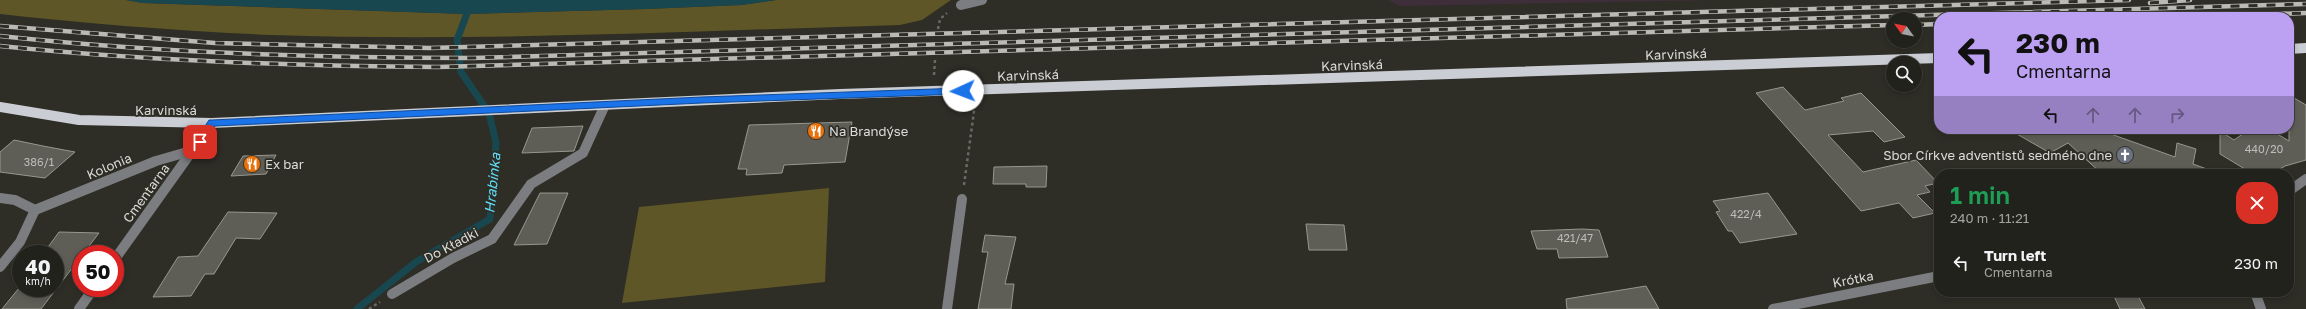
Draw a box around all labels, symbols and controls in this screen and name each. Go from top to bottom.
north arrow [1886,12,1922,48]
map controls [1886,12,1922,92]
text: 230 m [2016,26,2100,59]
icon: left [1950,28,2002,80]
street label: Karvinská [1645,45,1707,63]
street label: Karvinská [1321,56,1383,74]
button: search [1886,56,1922,92]
text: Cmentarna [2016,60,2111,82]
street label: Karvinská [997,66,1059,84]
position arrow [942,70,984,112]
street label: Karvinská [135,102,197,118]
icon: left [2040,104,2062,126]
icon: ahead [2082,104,2104,126]
icon: ahead [2124,104,2146,126]
icon: right [2166,104,2188,126]
restaurant icon: Na Brandýse [806,121,826,141]
place label: Na Brandýse [829,123,908,139]
pin [183,125,217,159]
icon: arrive [189,131,211,153]
house number: 440/20 [2245,142,2284,155]
church icon: Sbor Církve adventistů sedmého dne [2115,145,2135,165]
place label: Sbor Církve adventistů sedmého dne [1883,147,2112,163]
street label: Kolonia [84,149,134,183]
water label: Hrabinka [480,151,504,214]
restaurant icon: Ex bar [242,154,262,174]
house number: 386/1 [24,155,54,168]
place label: Ex bar [265,156,304,172]
street label: Cmentarna [119,161,173,225]
text: 1 min [1950,180,2010,209]
button: close [2236,182,2278,224]
house number: 422/4 [1730,207,1762,220]
text: 240 m · 11:21 [1950,210,2029,226]
street label: Do Kładki [421,224,481,266]
house number: 421/47 [1557,231,1593,244]
speed limit sign: 50 [72,245,124,297]
text: Turn left [1984,246,2046,264]
icon: left [1950,252,1972,274]
text: 40 [25,254,51,278]
text: 230 m [2234,254,2278,272]
text: Cmentarna [1984,264,2053,280]
street label: Krótka [1831,267,1875,291]
text: km/h [25,275,51,287]

